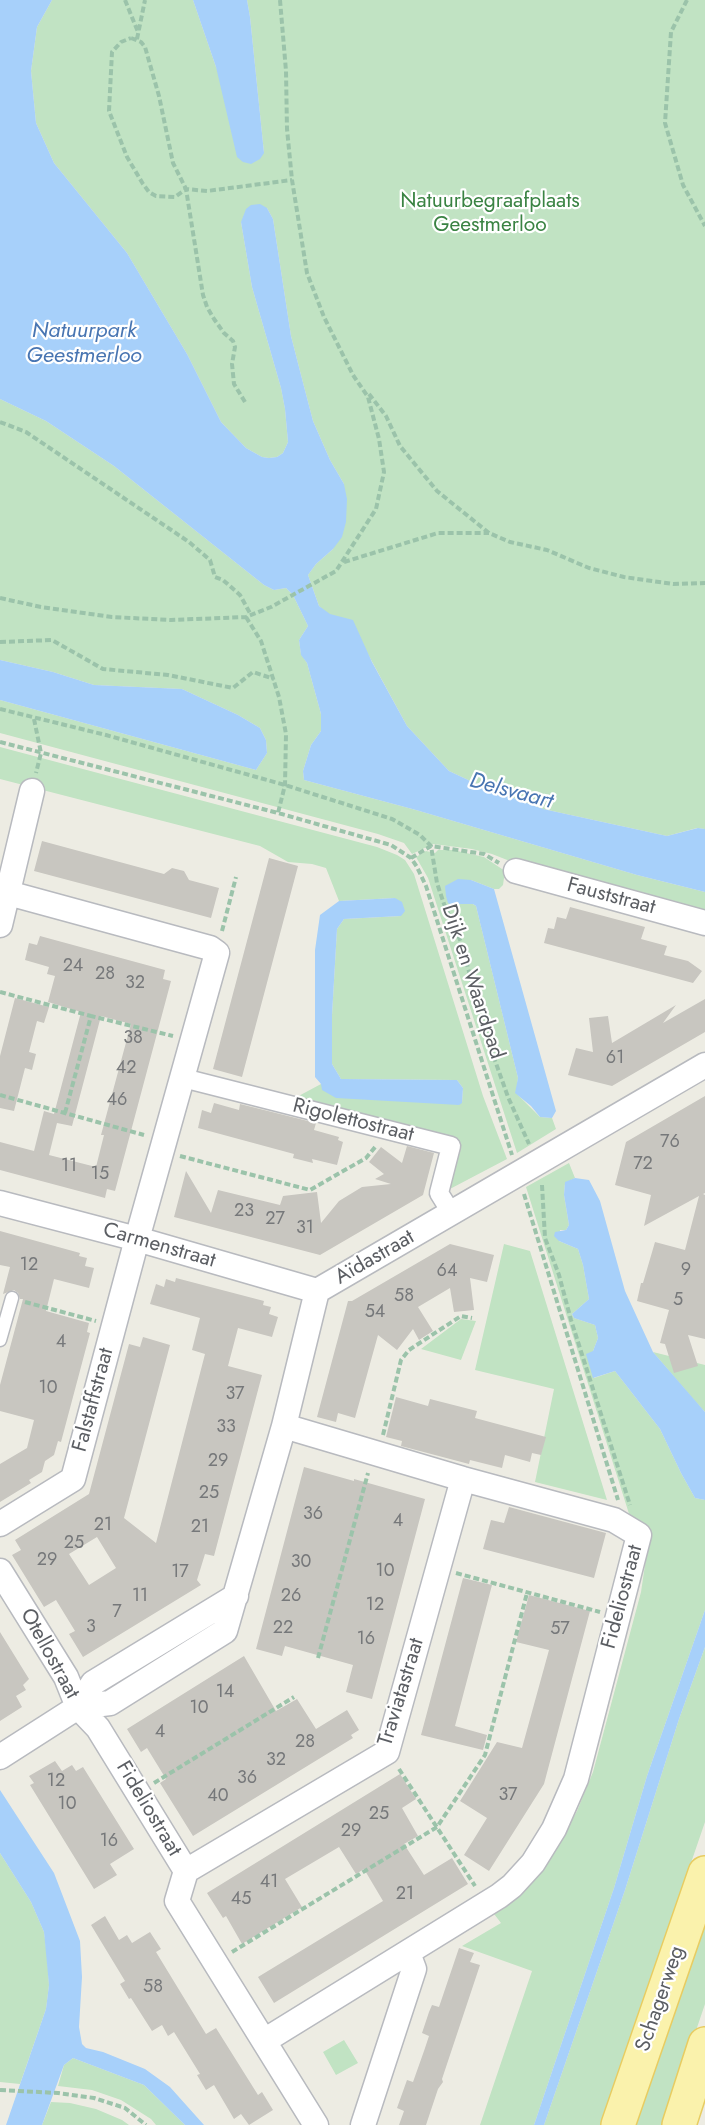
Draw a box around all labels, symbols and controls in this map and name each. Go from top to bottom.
park label: Natuurbegraafplaats Geestmerloo [400,189,580,239]
water label: Natuurpark Geestmerloo [26,319,142,370]
water label: Delsvaart [466,768,556,816]
street label: Fauststraat [564,873,658,921]
street label: Dijk en Waardpad [435,902,509,1062]
house number: 24 [63,956,83,978]
house number: 28 [95,964,115,986]
house number: 32 [125,973,145,995]
house number: 38 [123,1028,143,1050]
house number: 61 [606,1048,624,1070]
house number: 42 [116,1058,136,1080]
house number: 46 [107,1090,127,1112]
street label: Rigolettostraat [290,1094,416,1148]
house number: 76 [660,1132,680,1154]
house number: 72 [633,1154,653,1176]
house number: 11 [61,1156,77,1178]
house number: 15 [91,1164,109,1186]
house number: 23 [234,1201,254,1223]
house number: 27 [265,1209,285,1231]
street label: Carmenstraat [100,1218,218,1274]
house number: 31 [296,1218,314,1240]
street label: Aïdastraat [331,1225,419,1291]
house number: 12 [20,1255,38,1277]
house number: 9 [681,1260,691,1282]
house number: 64 [437,1261,457,1283]
house number: 58 [394,1286,414,1308]
house number: 5 [673,1290,683,1312]
house number: 54 [365,1302,385,1324]
house number: 4 [56,1332,66,1354]
street label: Falstaffstraat [68,1345,120,1455]
house number: 10 [39,1378,57,1400]
house number: 37 [225,1384,245,1406]
house number: 33 [216,1417,236,1439]
house number: 29 [208,1451,228,1473]
house number: 25 [199,1483,219,1505]
house number: 36 [303,1504,323,1526]
house number: 4 [393,1511,403,1533]
house number: 21 [94,1515,112,1537]
house number: 21 [191,1517,209,1539]
house number: 25 [64,1533,84,1555]
street label: Fideliostraat [597,1542,649,1652]
house number: 29 [37,1550,57,1572]
house number: 30 [291,1552,311,1574]
house number: 10 [376,1561,394,1583]
house number: 17 [171,1562,189,1584]
house number: 11 [132,1586,148,1608]
house number: 26 [281,1586,301,1608]
house number: 12 [366,1595,384,1617]
house number: 7 [112,1602,122,1624]
street label: Otellostraat [14,1604,84,1704]
house number: 3 [86,1617,96,1639]
house number: 22 [273,1618,293,1640]
house number: 57 [550,1619,570,1641]
house number: 16 [357,1629,375,1651]
street label: Traviatastraat [374,1635,430,1749]
house number: 14 [216,1682,234,1704]
house number: 10 [190,1698,208,1720]
house number: 4 [155,1722,165,1744]
house number: 28 [295,1732,315,1754]
house number: 32 [266,1750,286,1772]
street label: Fideliostraat [110,1757,186,1861]
house number: 36 [237,1768,257,1790]
house number: 12 [47,1771,65,1793]
house number: 37 [498,1785,518,1807]
house number: 40 [207,1786,229,1808]
house number: 10 [58,1794,76,1816]
house number: 25 [369,1804,389,1826]
house number: 29 [341,1821,361,1843]
house number: 16 [100,1831,118,1853]
house number: 41 [260,1872,278,1894]
house number: 21 [396,1884,414,1906]
house number: 45 [231,1889,251,1911]
street label: Schagerweg [631,1943,691,2055]
house number: 58 [143,1977,163,1999]

